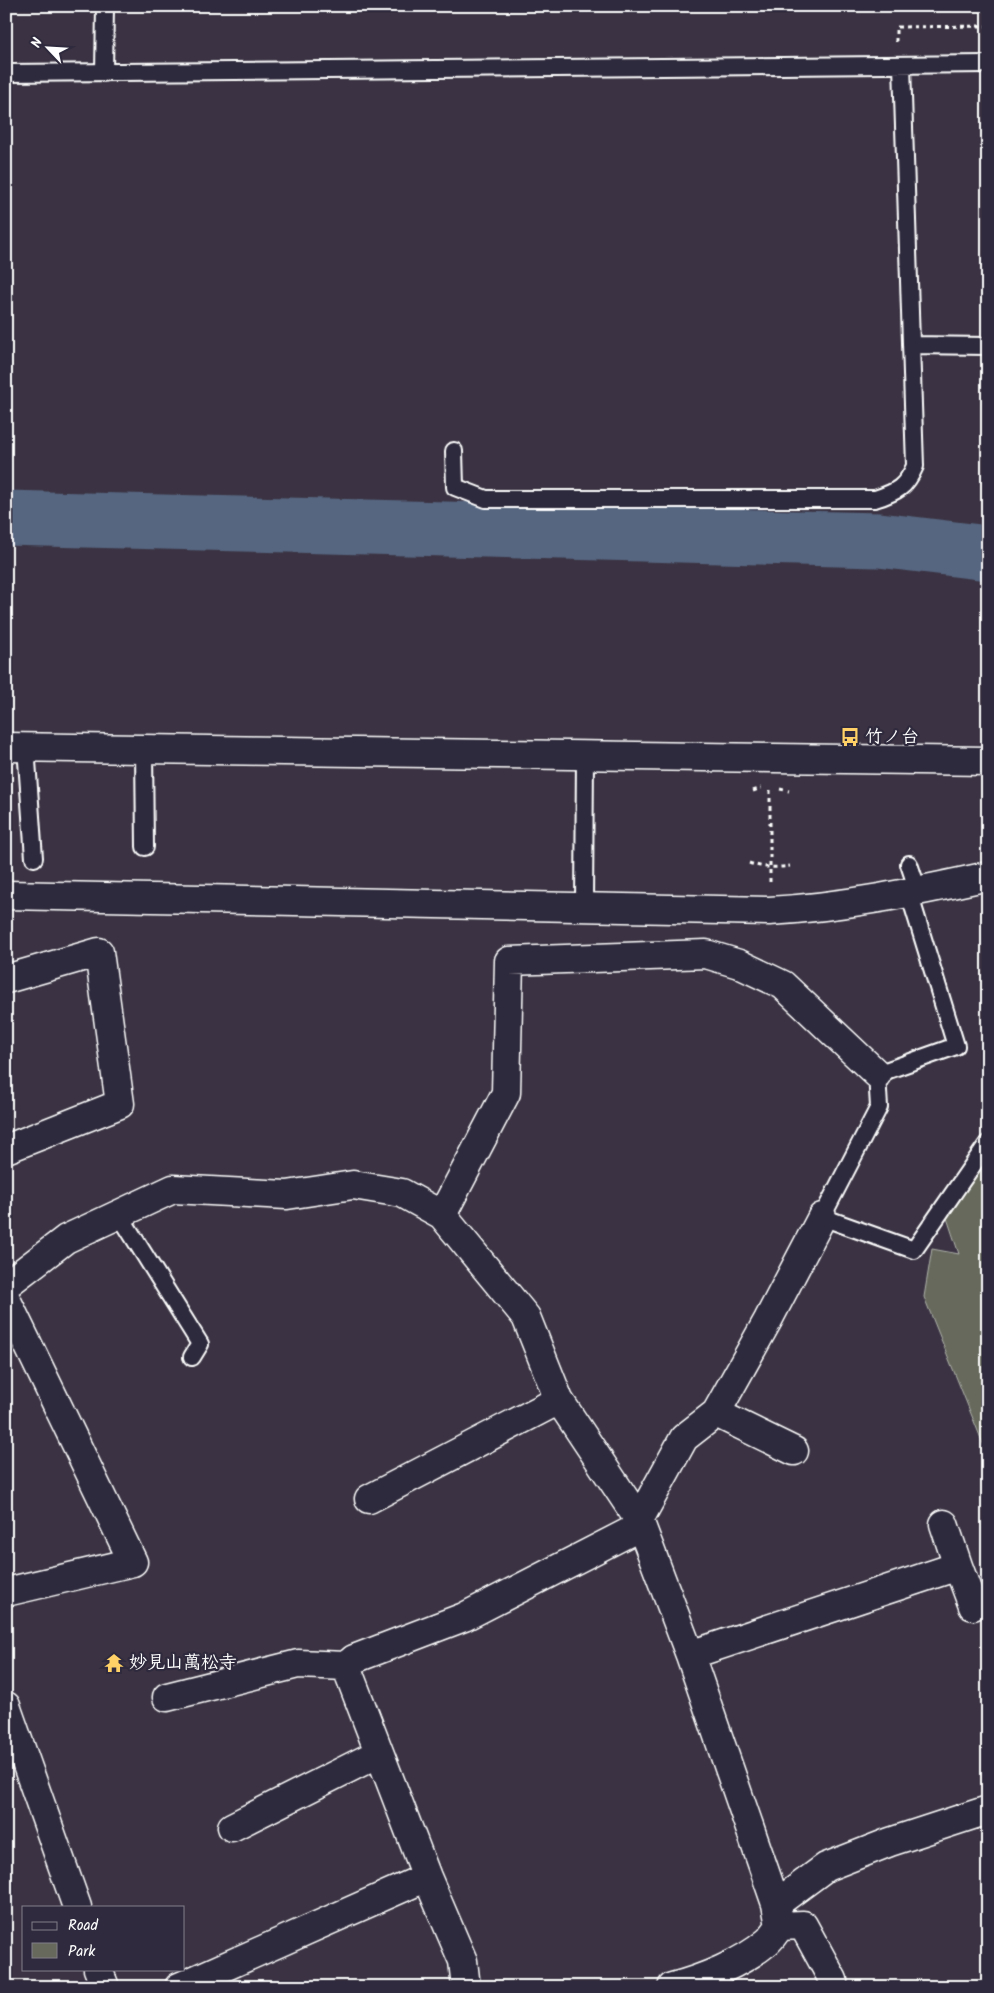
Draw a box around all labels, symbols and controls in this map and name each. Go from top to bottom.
north arrow [22,22,72,72]
text: N [25,34,49,52]
place label: 竹ノ台 [865,723,919,752]
bus stop icon: 竹ノ台 [839,726,861,748]
place label: 妙見山萬松寺 [129,1649,237,1678]
temple icon: 妙見山萬松寺 [103,1652,125,1674]
legend [22,1906,185,1970]
text: Road [68,1914,99,1938]
text: Park [68,1940,96,1964]

